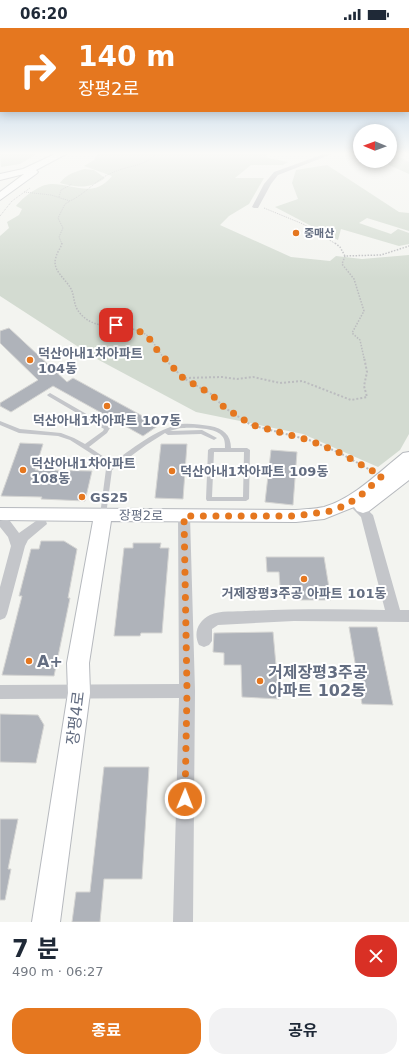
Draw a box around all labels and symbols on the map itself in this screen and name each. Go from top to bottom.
north arrow [353,124,397,168]
place label: 중매산 [304,227,334,240]
marker: 중매산 [291,228,301,238]
pin [99,308,133,342]
place label: 덕산아내1차아파트 104동 [38,346,143,376]
marker: 덕산아내1차아파트 104동 [25,355,35,365]
marker: 덕산아내1차아파트 107동 [102,401,112,411]
place label: 덕산아내1차아파트 107동 [33,413,181,428]
place label: 덕산아내1차아파트 108동 [31,456,136,486]
place label: 덕산아내1차아파트 109동 [180,464,328,479]
marker: 덕산아내1차아파트 108동 [18,465,28,475]
marker: 덕산아내1차아파트 109동 [167,466,177,476]
place label: GS25 [90,490,128,505]
marker: GS25 [77,492,87,502]
street label: 장평2로 [119,508,163,523]
marker: 거제장평3주공 아파트 101동 [299,574,309,584]
place label: 거제장평3주공 아파트 101동 [222,586,386,601]
place label: A+ [37,652,63,671]
marker: A+ [24,656,34,666]
place label: 거제장평3주공 아파트 102동 [268,663,368,700]
marker: 거제장평3주공 아파트 102동 [255,676,265,686]
street label: 장평4로 [63,690,88,746]
position arrow [164,778,206,820]

